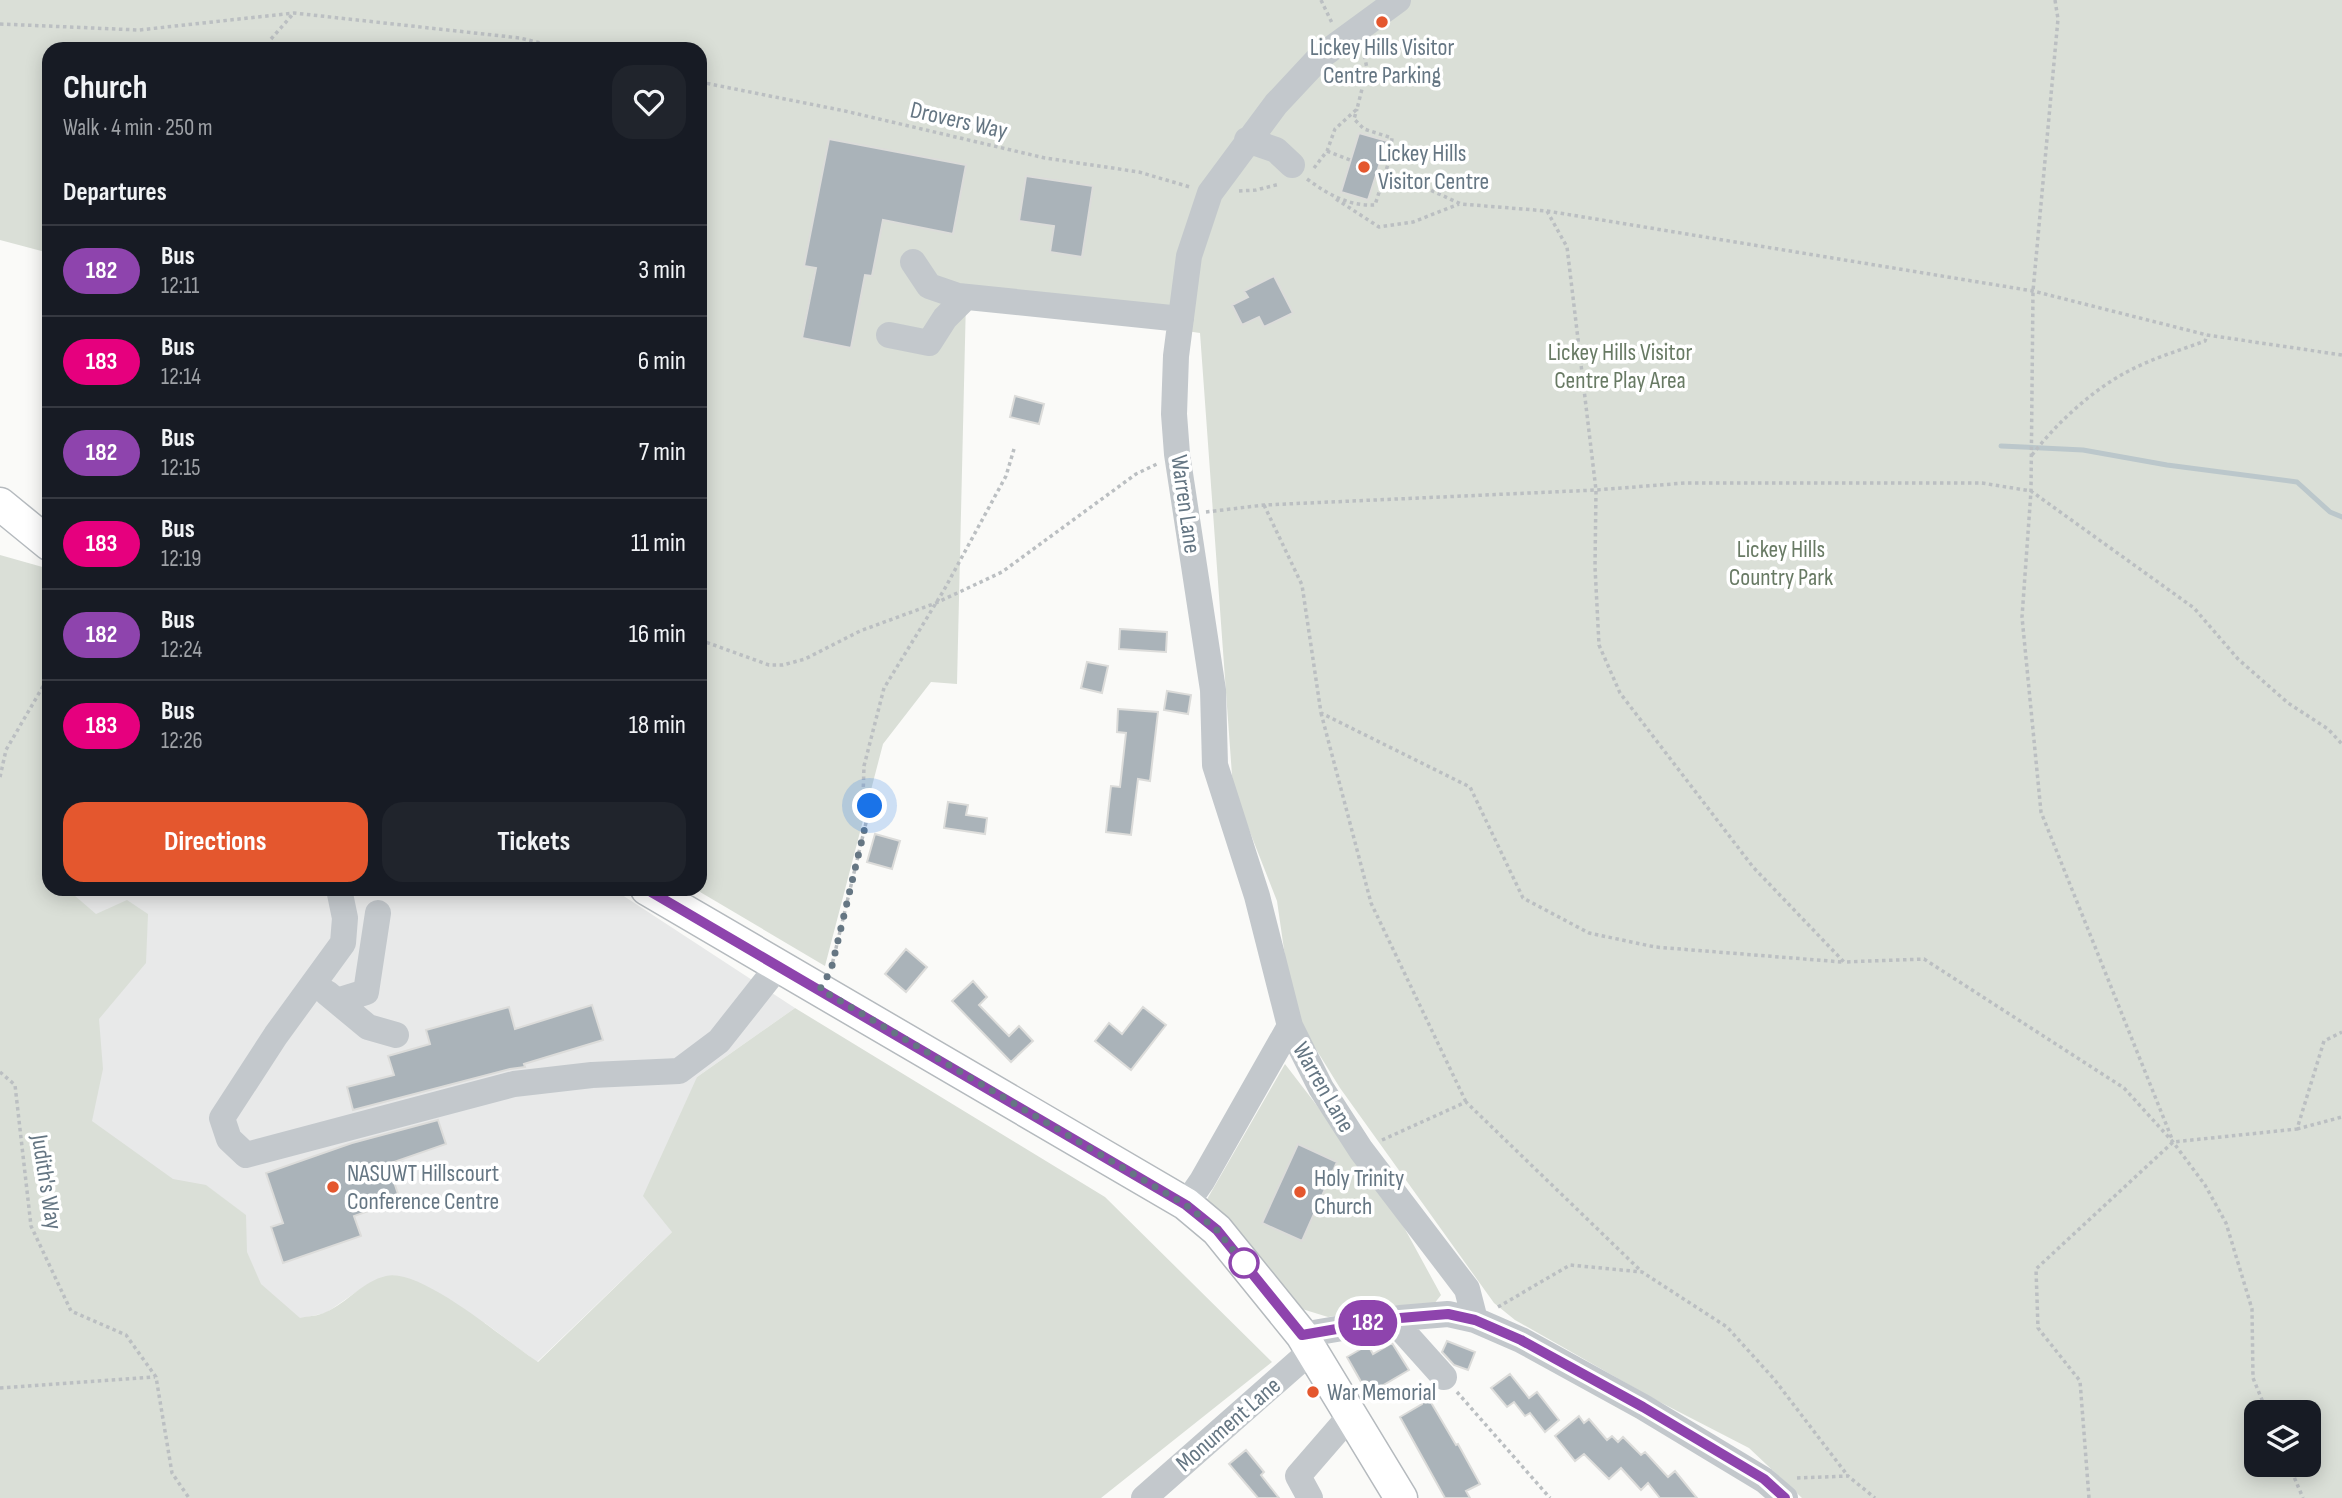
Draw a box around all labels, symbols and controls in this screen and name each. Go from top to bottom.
marker: Lickey Hills Visitor Centre Parking [1374,14,1390,30]
place label: Lickey Hills Visitor Centre Parking [1310,33,1454,90]
button: heart [612,65,686,139]
text: Church [63,68,148,108]
street label: Drovers Way [907,95,1010,146]
text: Walk · 4 min · 250 m [63,114,213,142]
place label: Lickey Hills Visitor Centre [1378,139,1489,196]
marker: Lickey Hills Visitor Centre [1356,159,1372,175]
text: Departures [63,177,167,208]
text: Bus [161,241,195,272]
text: 3 min [638,255,686,286]
text: 182 [86,256,117,285]
text: 12:11 [161,272,199,300]
text: Bus [161,332,195,363]
park label: Lickey Hills Visitor Centre Play Area [1548,338,1692,395]
text: 6 min [638,346,686,377]
text: 183 [86,347,117,376]
text: 12:14 [161,363,201,391]
text: Bus [161,423,195,454]
text: 7 min [639,437,686,468]
text: 182 [86,438,117,467]
street label: Warren Lane [1164,453,1207,555]
text: 12:15 [161,454,200,482]
text: Bus [161,514,195,545]
text: 11 min [631,528,686,559]
text: 183 [86,529,117,558]
park label: Lickey Hills Country Park [1729,535,1833,592]
text: 12:19 [161,545,201,573]
text: Bus [161,605,195,636]
text: 16 min [629,619,686,650]
text: 182 [86,620,117,649]
text: 12:24 [161,636,202,664]
text: Bus [161,696,195,727]
text: 18 min [629,710,686,741]
text: 183 [86,711,117,740]
text: 12:26 [161,727,203,755]
your location [852,788,887,823]
button: Directions [63,802,368,882]
button: Tickets [382,802,686,882]
street label: Warren Lane [1286,1037,1361,1138]
street label: Judith's Way [25,1132,68,1232]
place label: NASUWT Hillscourt Conference Centre [347,1159,499,1216]
place label: Holy Trinity Church [1314,1164,1404,1221]
marker: NASUWT Hillscourt Conference Centre [325,1179,341,1195]
marker: Holy Trinity Church [1292,1184,1308,1200]
unlabelled marker [1229,1248,1259,1278]
line badge: 182 [1328,1300,1408,1346]
text: 182 [1352,1308,1384,1337]
street label: Monument Lane [1170,1371,1287,1478]
place label: War Memorial [1327,1378,1436,1407]
marker: War Memorial [1305,1384,1321,1400]
map controls [2244,1400,2321,1477]
button: layers [2244,1400,2321,1477]

